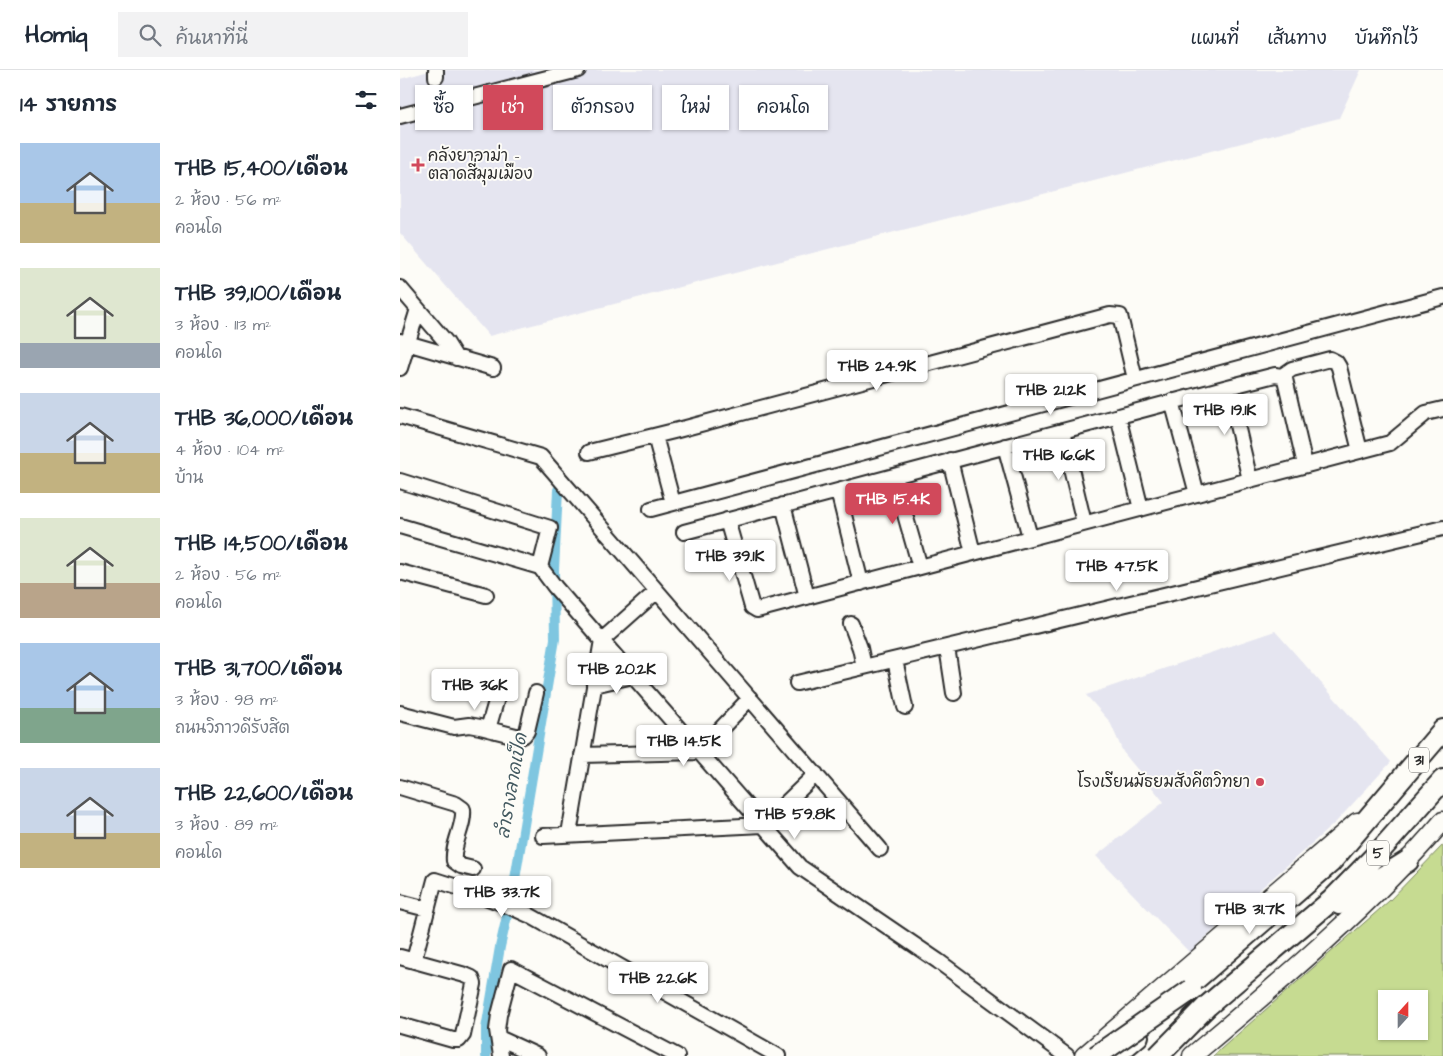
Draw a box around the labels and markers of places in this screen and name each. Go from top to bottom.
place label: คลังยาอาม่า - ตลาดสี่มุมเมือง [428,144,533,186]
marker: คลังยาอาม่า - ตลาดสี่มุมเมือง [412,159,424,171]
pin: THB 24.9K [820,350,934,392]
pin: THB 21.2K [994,374,1108,416]
pin: THB 19.1K [1168,394,1282,436]
pin: THB 16.6K [1002,438,1116,481]
pin: THB 15.4K [836,482,950,525]
pin: THB 39.1K [673,540,787,582]
pin: THB 47.5K [1060,550,1174,592]
pin: THB 20.2K [560,652,674,695]
pin: THB 36K [429,668,521,711]
pin: THB 14.5K [627,724,741,767]
place label: โรงเรียนมัธยมสังคีตวิทยา [1077,770,1250,793]
marker: โรงเรียนมัธยมสังคีตวิทยา [1254,776,1266,788]
pin: THB 59.8K [738,798,852,840]
pin: THB 33.7K [445,876,559,918]
pin: THB 31.7K [1193,892,1307,935]
pin: THB 22.6K [601,962,715,1004]

